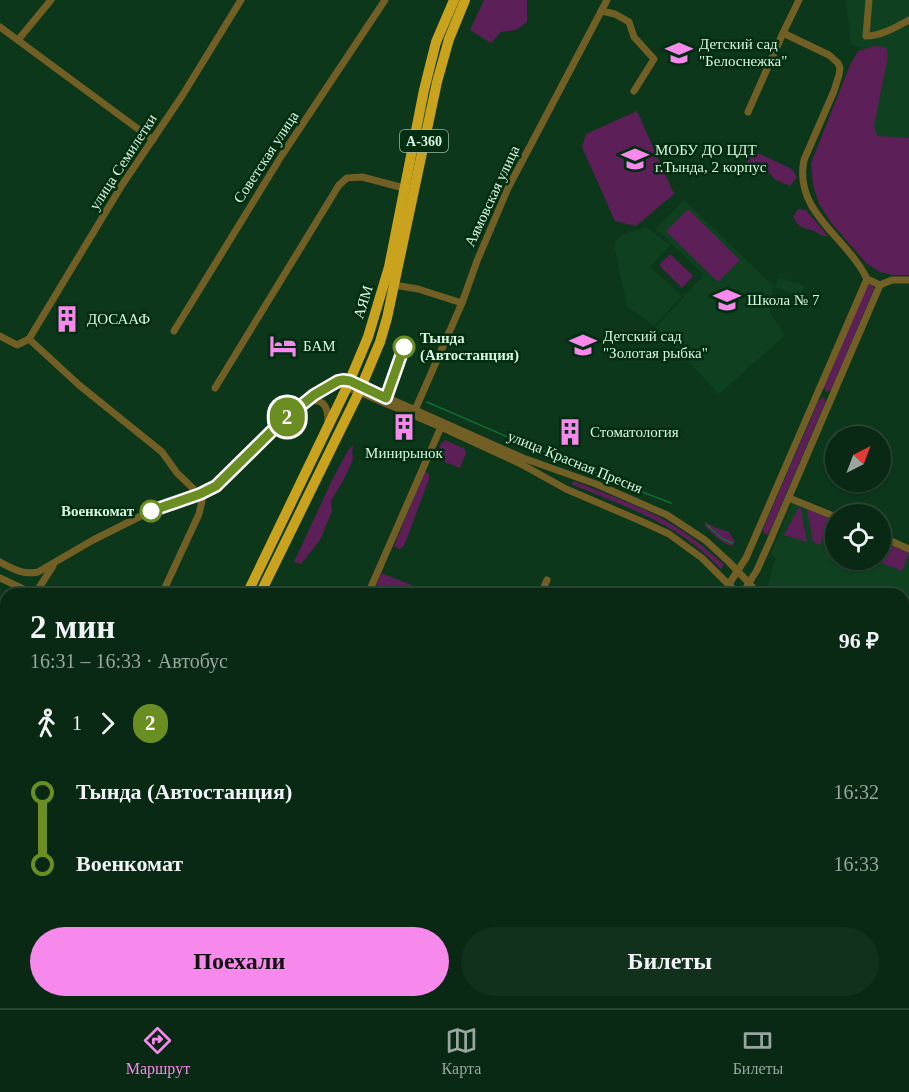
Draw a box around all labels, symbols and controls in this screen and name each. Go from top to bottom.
place label: Детский сад "Белоснежка" [699,36,787,69]
school or university icon: Детский сад "Белоснежка" [664,38,694,68]
street label: Советская улица [230,108,302,206]
street label: улица Семилетки [86,111,160,213]
road number: А-360 [400,130,448,152]
place label: МОБУ ДО ЦДТ г.Тында, 2 корпус [655,142,767,175]
street label: Аямовская улица [462,143,523,249]
school or university icon: МОБУ ДО ЦДТ г.Тында, 2 корпус [620,144,650,174]
street label: АЯМ [350,283,376,321]
school or university icon: Школа № 7 [712,285,742,315]
place label: Школа № 7 [747,292,820,308]
building icon: ДОСААФ [52,304,82,334]
place label: ДОСААФ [87,311,150,327]
place label: Детский сад "Золотая рыбка" [603,328,708,361]
place label: Тында (Автостанция) [420,330,519,364]
school or university icon: Детский сад "Золотая рыбка" [568,330,598,360]
hotel icon: БАМ [268,331,298,361]
marker: Тында (Автостанция) [393,336,415,358]
place label: БАМ [303,338,336,354]
line badge: 2 [268,398,306,436]
text: 2 [282,405,292,429]
building icon: Минирынок [389,412,419,442]
building icon: Стоматология [555,417,585,447]
place label: Стоматология [590,424,679,440]
north arrow [825,426,891,492]
map controls [825,426,891,570]
street label: улица Красная Пресня [505,428,645,496]
place label: Минирынок [365,445,444,461]
marker: Военкомат [140,500,162,522]
place label: Военкомат [61,503,135,519]
button: locate [825,504,891,570]
text: 2 мин [30,609,115,645]
text: 96 ₽ [839,628,879,653]
text: 16:31 – 16:33 · Автобус [30,650,228,672]
icon: walk [30,707,63,740]
icon: forward [91,707,124,740]
text: 2 [145,711,156,735]
text: 1 [72,712,82,734]
text: Тында (Автостанция) [76,779,292,804]
text: 16:32 [833,781,879,803]
text: Военкомат [76,851,183,876]
text: 16:33 [833,853,879,875]
button: Поехали [30,927,449,996]
button: Билеты [461,927,879,996]
tab: Маршрут [126,1024,190,1078]
tab: Карта [442,1024,481,1078]
tab: Билеты [733,1024,783,1078]

